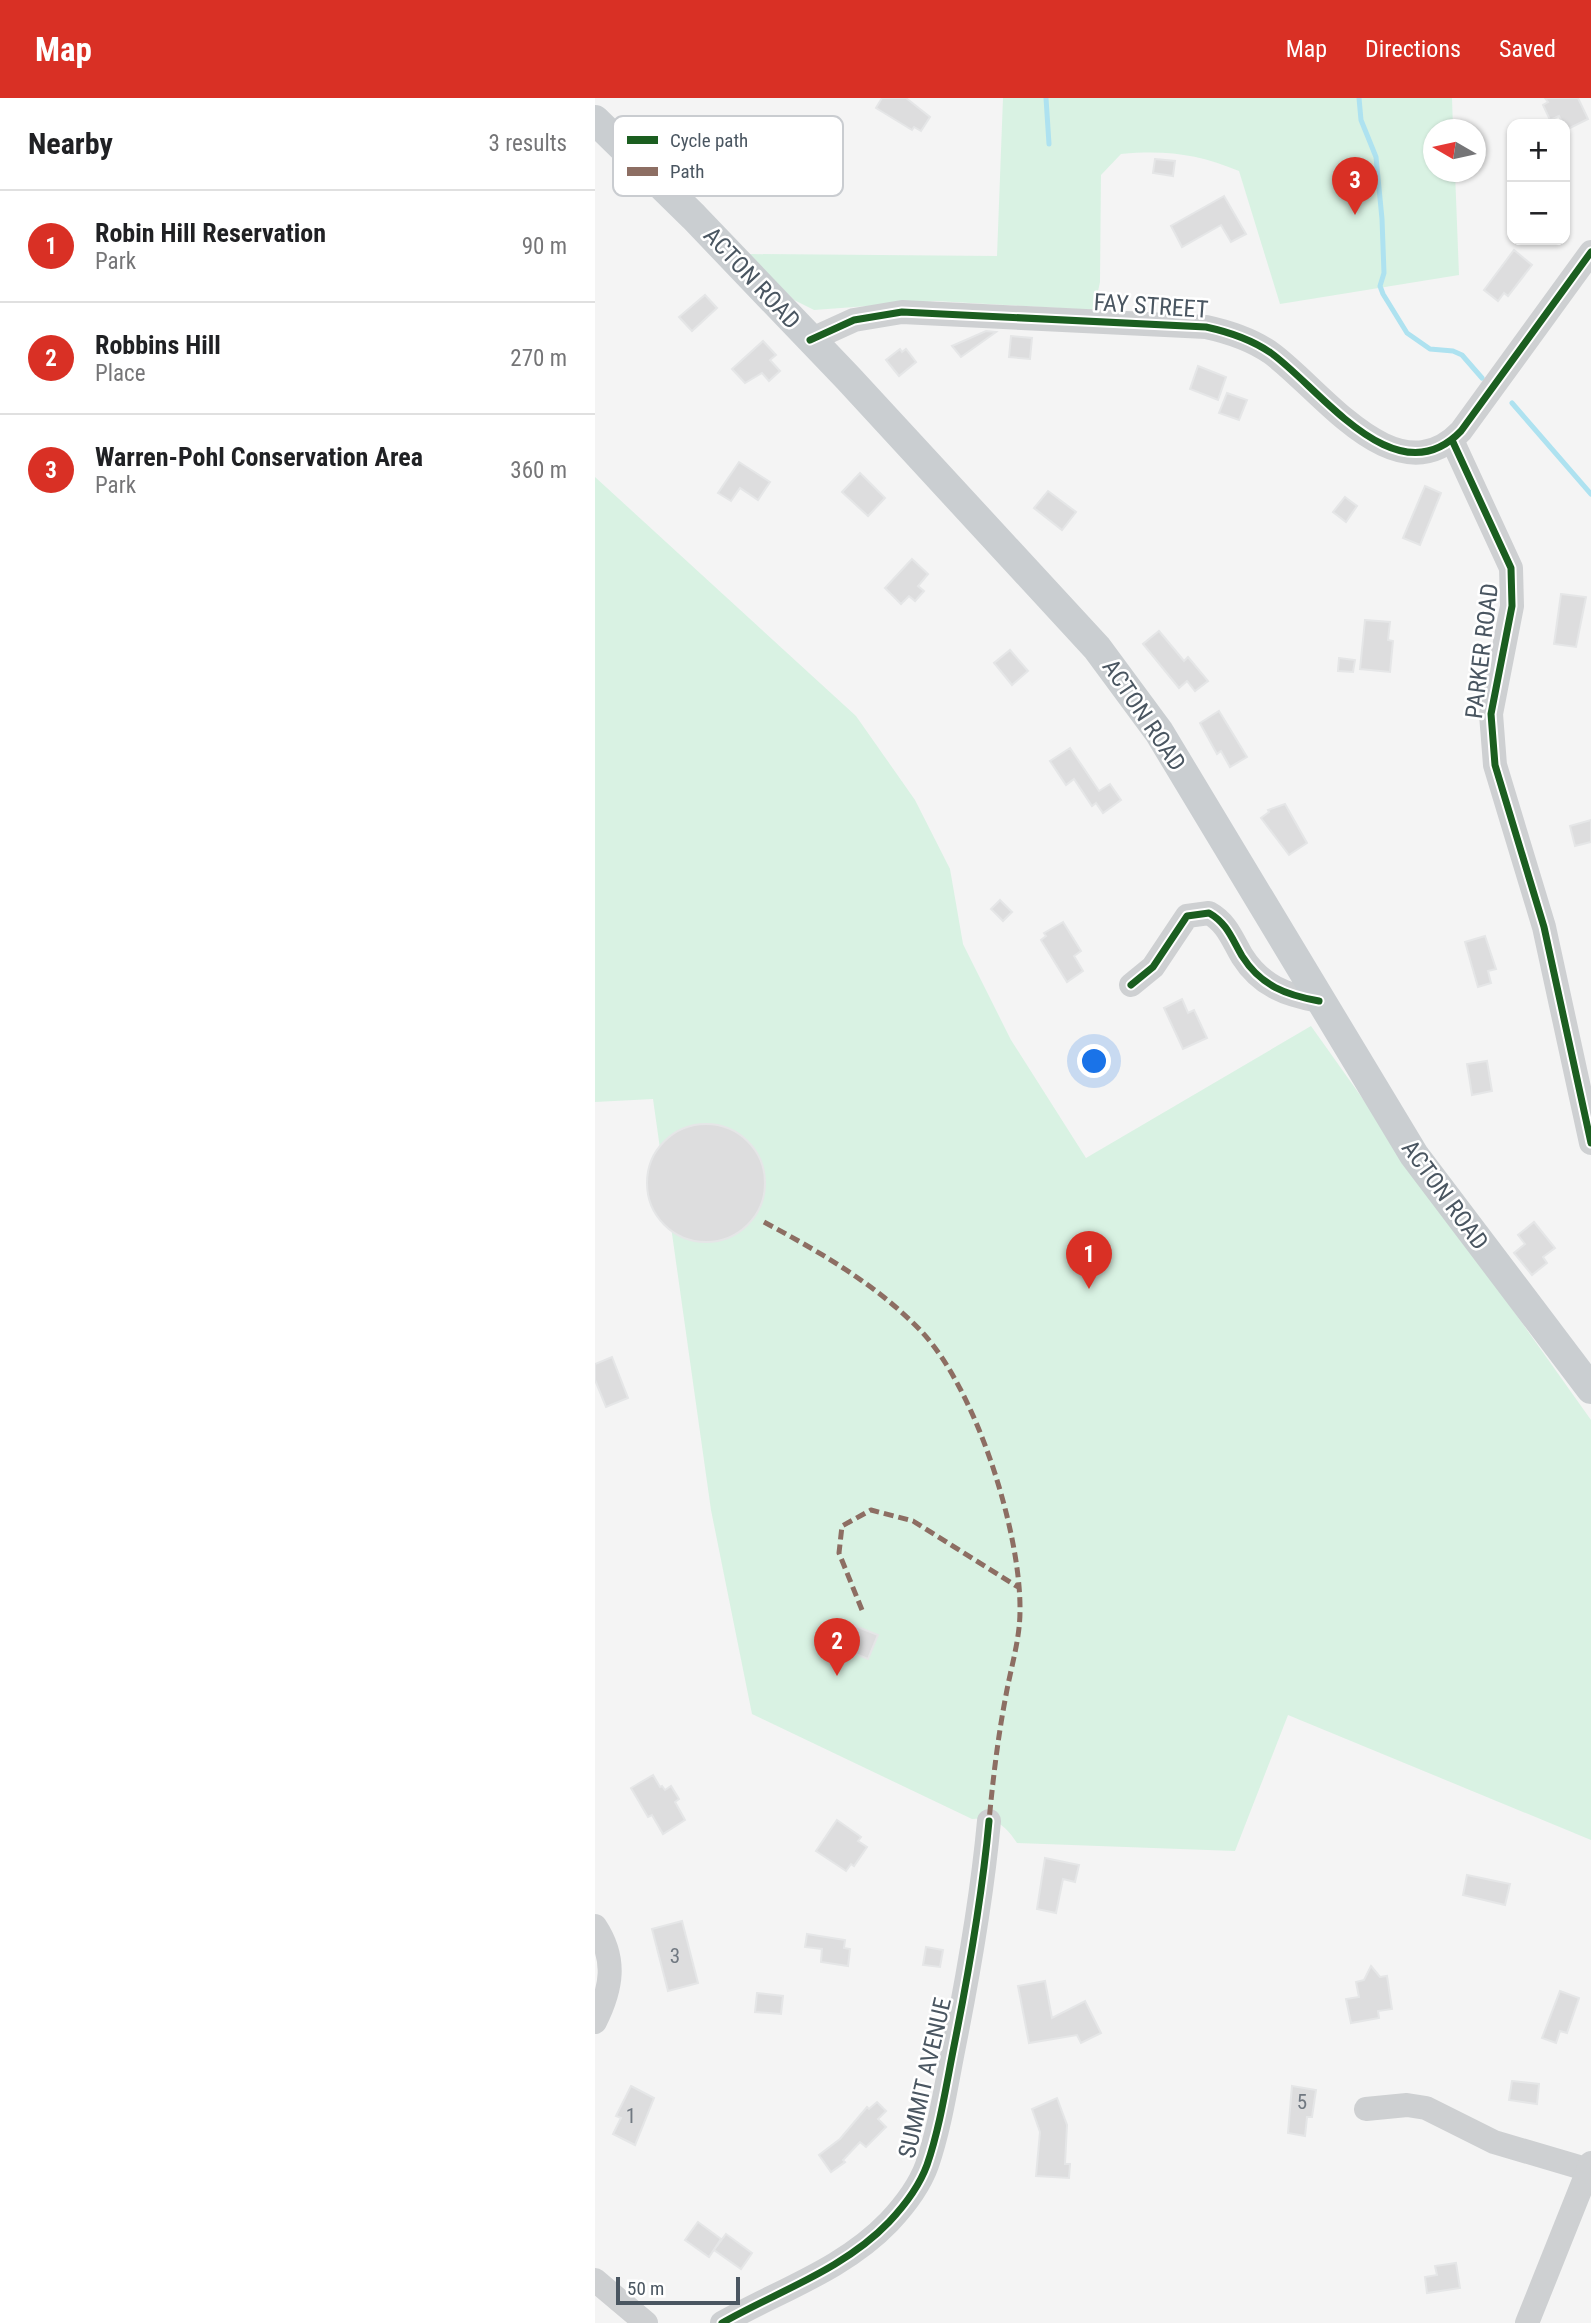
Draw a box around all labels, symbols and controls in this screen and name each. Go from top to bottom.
text: Map [35,30,92,69]
text: Map [1286,35,1327,63]
text: Directions [1365,35,1461,63]
text: Saved [1499,35,1556,63]
legend [613,116,843,196]
north arrow [1423,119,1486,182]
map controls [1507,119,1570,245]
button: + [1507,119,1570,182]
text: Nearby [28,126,113,161]
text: Cycle path [670,129,748,152]
text: 3 results [489,130,567,157]
pin: 3 [1332,157,1378,215]
text: Path [670,160,704,183]
button: − [1507,182,1570,245]
text: Robin Hill Reservation [95,218,326,248]
street label: ACTON ROAD [698,221,806,335]
text: 1 [45,233,57,260]
text: 90 m [522,233,567,260]
text: Park [95,248,136,275]
street label: FAY STREET [1093,288,1209,324]
text: Robbins Hill [95,330,221,360]
text: 2 [45,345,57,372]
text: 270 m [510,345,567,372]
text: Place [95,360,145,387]
text: Warren-Pohl Conservation Area [95,442,423,472]
text: 3 [45,457,57,484]
text: 360 m [510,457,567,484]
text: Park [95,472,136,499]
street label: PARKER ROAD [1460,582,1504,720]
street label: ACTON ROAD [1096,654,1192,776]
your location [1077,1044,1111,1078]
street label: ACTON ROAD [1396,1135,1494,1255]
pin: 1 [1066,1231,1112,1289]
pin: 2 [814,1618,860,1676]
house number: 3 [670,1944,680,1968]
street label: SUMMIT AVENUE [893,1995,957,2161]
house number: 5 [1297,2090,1307,2114]
house number: 1 [626,2104,636,2128]
scale bar [616,2274,740,2306]
text: 50 m [627,2277,664,2300]

